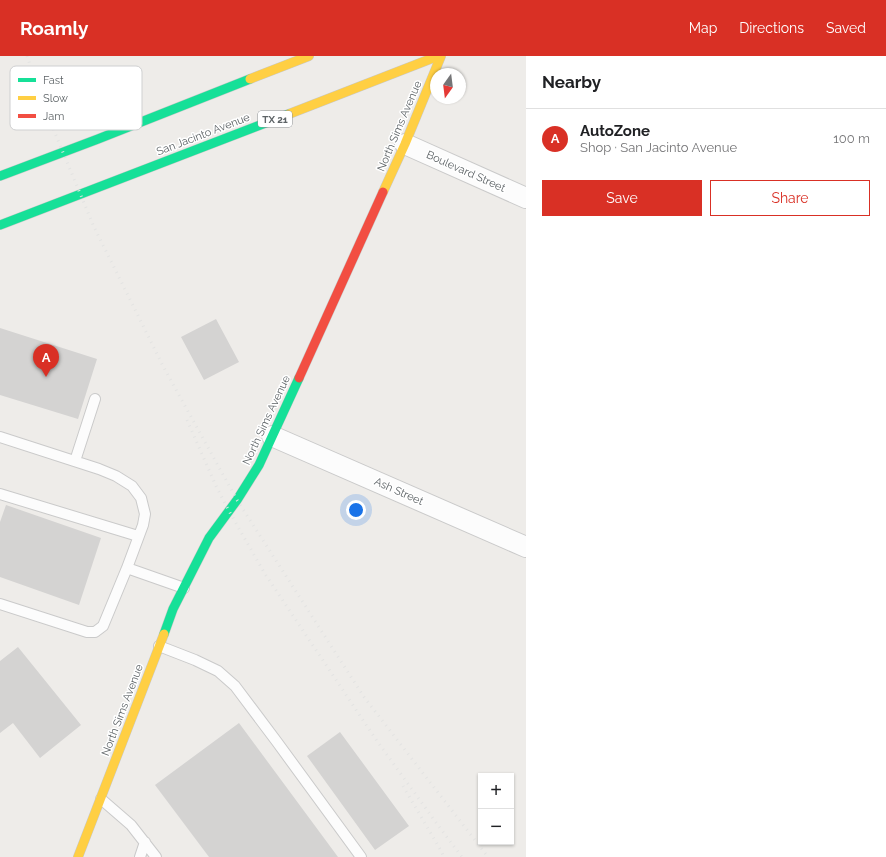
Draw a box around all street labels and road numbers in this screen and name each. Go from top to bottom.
street label: North Sims Avenue [374,78,425,174]
street label: San Jacinto Avenue [155,111,252,158]
road number: TX 21 [258,111,292,127]
street label: Boulevard Street [424,148,508,195]
street label: North Sims Avenue [240,373,293,467]
street label: Ash Street [372,475,426,508]
street label: North Sims Avenue [99,662,146,758]

